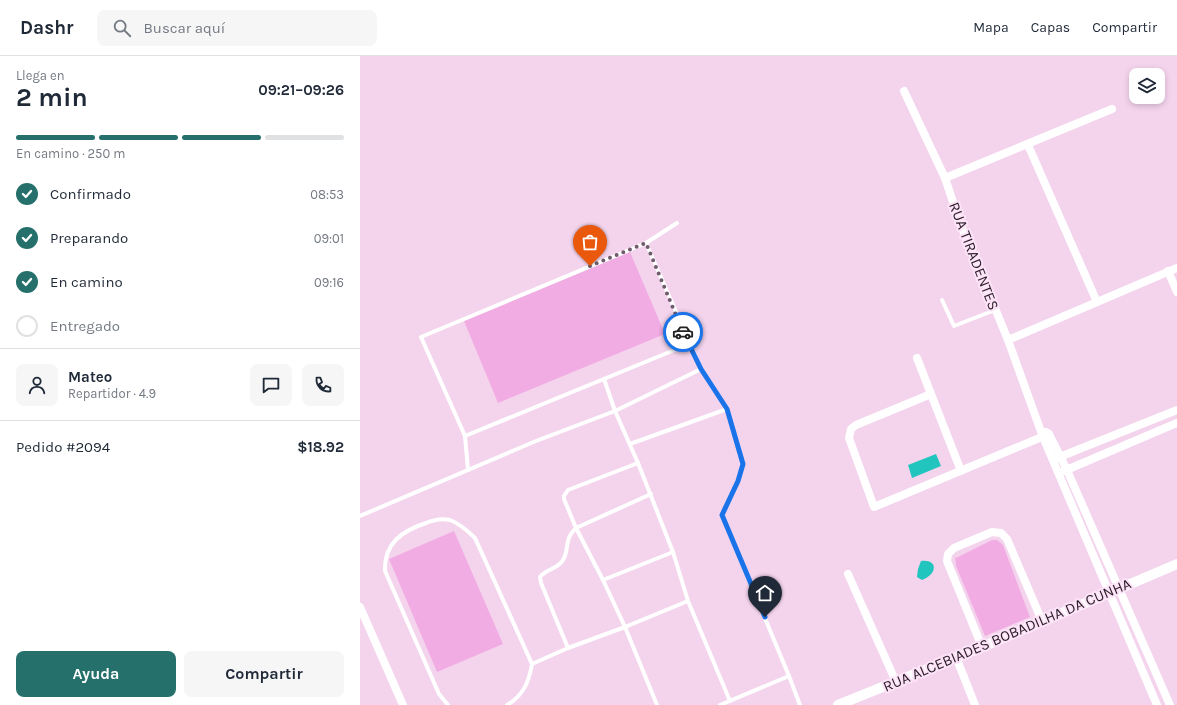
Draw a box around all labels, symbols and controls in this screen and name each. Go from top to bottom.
search box [97,10,377,46]
text: Dashr [20,17,73,39]
icon: search [111,17,133,39]
text: Buscar aquí [143,19,225,37]
text: Mapa [973,19,1009,36]
text: Capas [1031,19,1070,36]
text: Compartir [1092,19,1157,36]
text: Llega en [16,68,65,83]
map controls [1129,68,1165,104]
button: layers [1129,68,1165,104]
text: 09:21–09:26 [258,81,344,99]
text: 2 min [16,82,88,113]
text: En camino · 250 m [16,146,125,161]
icon: check [16,183,38,205]
text: Confirmado [50,185,131,203]
text: 08:53 [310,187,344,202]
street label: RUA TIRADENTES [945,199,1003,313]
pin [573,225,607,266]
icon: check [16,227,38,249]
text: Preparando [50,229,128,247]
text: 09:01 [314,231,344,246]
icon: bag [579,231,601,253]
icon: check [16,271,38,293]
text: En camino [50,273,123,291]
text: 09:16 [314,275,344,290]
courier [663,312,703,352]
text: Entregado [50,317,120,335]
icon: car [672,321,694,343]
button: person [16,364,58,406]
button: chat [250,364,292,406]
button: phone [302,364,344,406]
text: Mateo [68,368,112,386]
text: Repartidor · 4.9 [68,386,156,401]
text: Pedido #2094 [16,438,110,456]
text: $18.92 [297,438,344,456]
street label: RUA ALCEBIADES BOBADILHA DA CUNHA [880,574,1134,696]
pin [748,576,782,617]
icon: home [754,582,776,604]
button: Ayuda [16,651,176,697]
button: Compartir [184,651,344,697]

